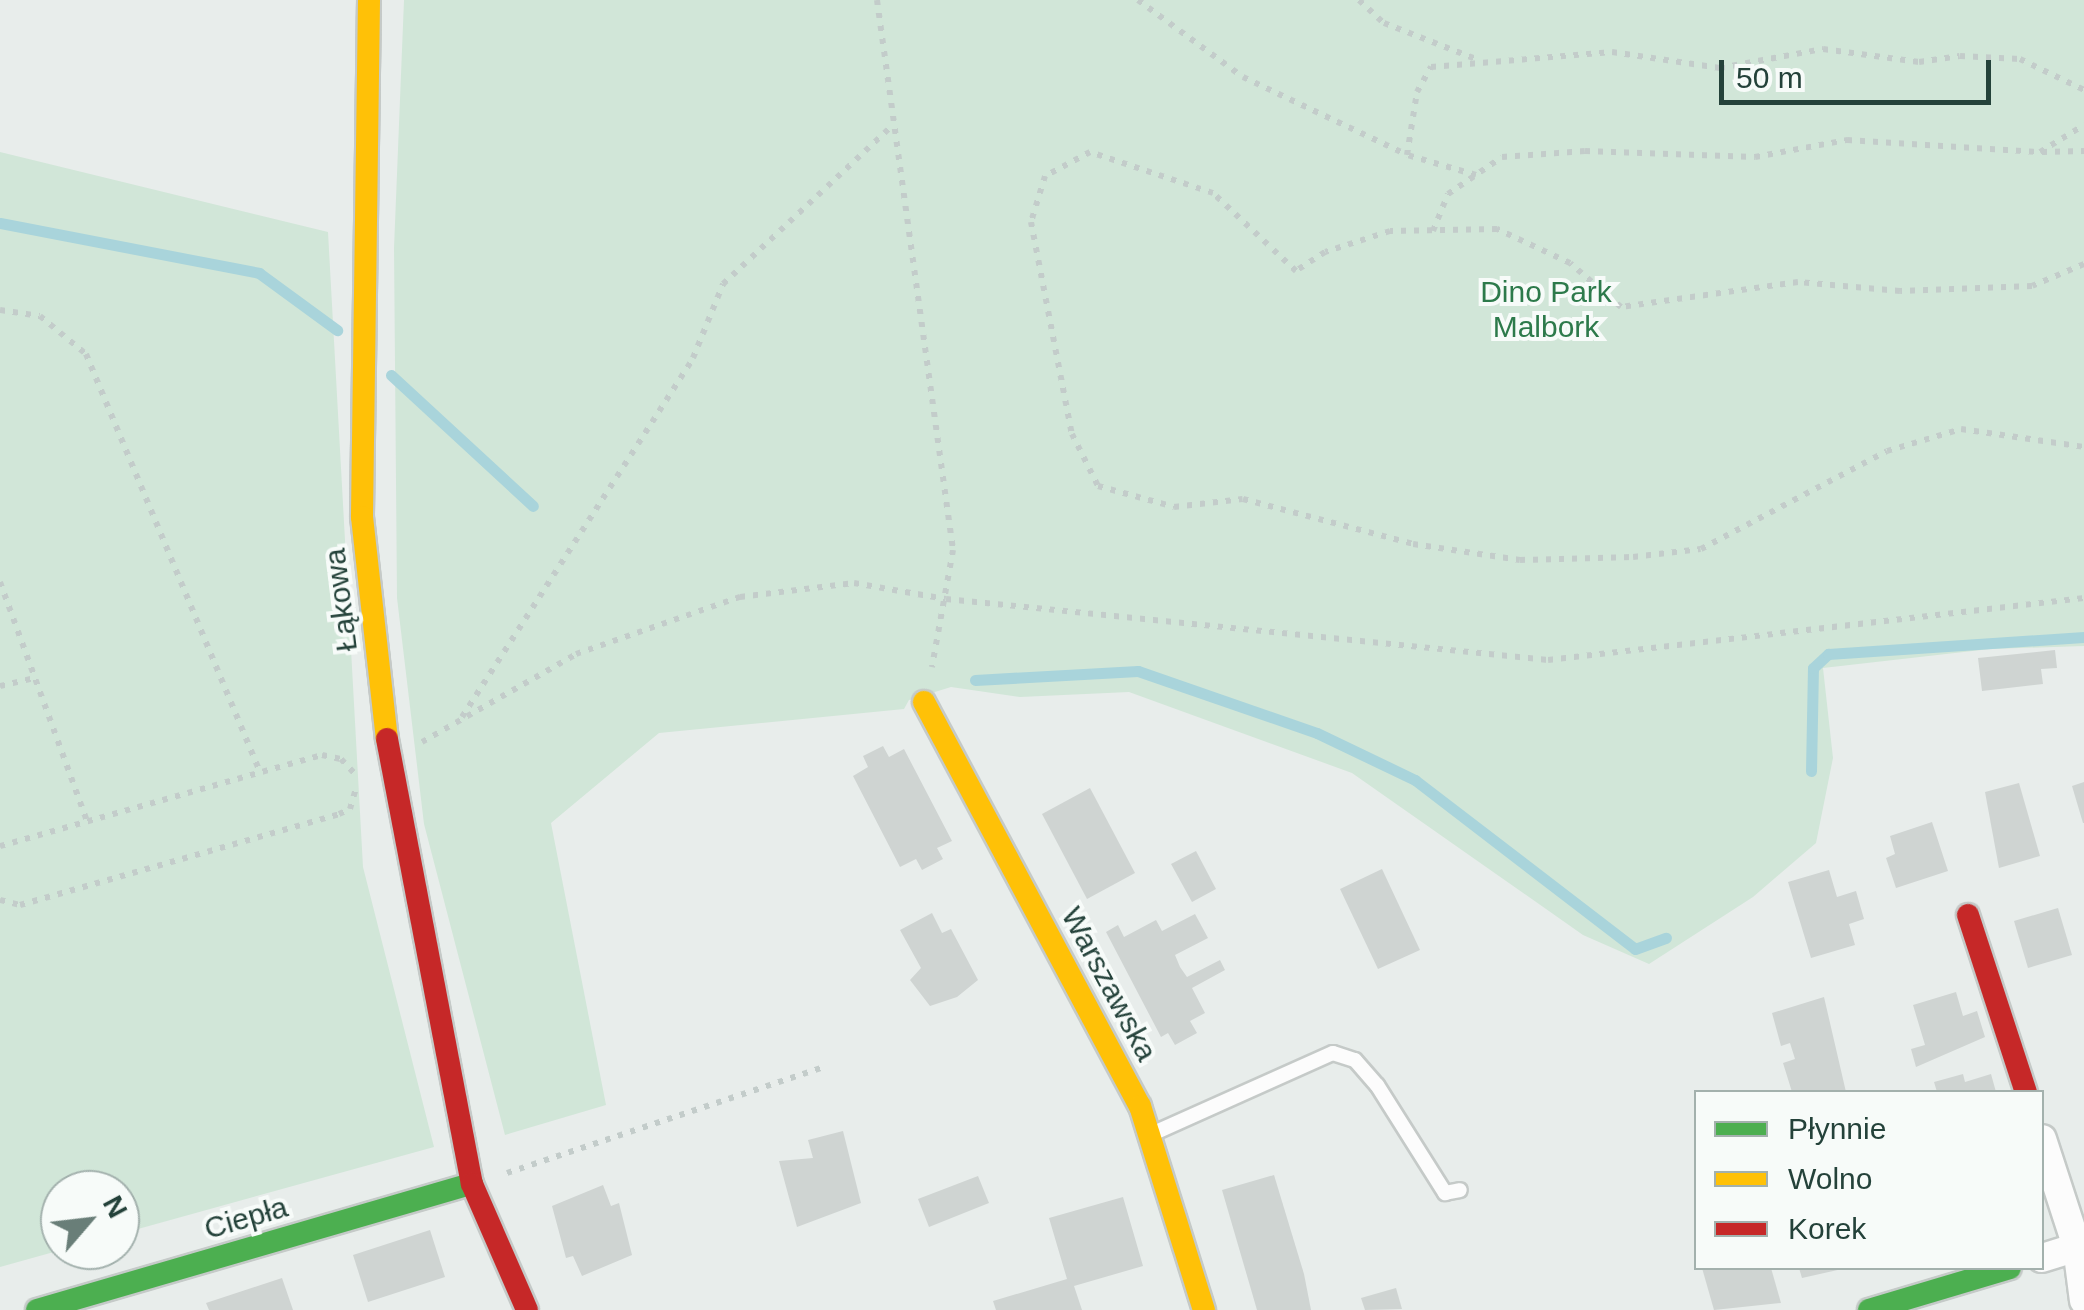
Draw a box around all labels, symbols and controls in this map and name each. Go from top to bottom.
scale bar [1724,40,1996,102]
text: 50 m [1736,61,1803,94]
park label: Dino Park Malbork [1480,274,1612,344]
street label: Łąkowa [317,546,365,654]
street label: Warszawska [1053,901,1165,1067]
legend [1694,1090,2044,1270]
text: Płynnie [1788,1112,1886,1145]
text: Wolno [1788,1162,1873,1195]
north arrow [40,1170,140,1270]
street label: Ciepła [200,1189,292,1247]
text: N [97,1190,134,1223]
text: Korek [1788,1212,1866,1245]

